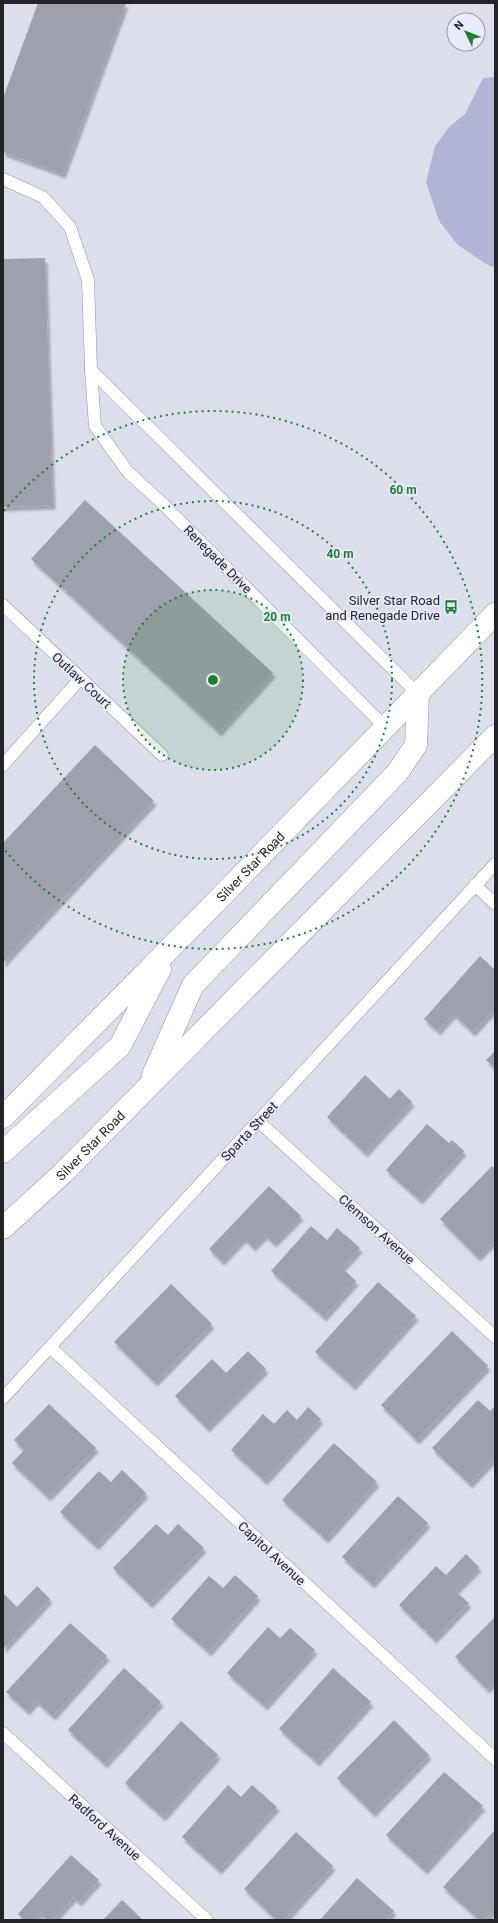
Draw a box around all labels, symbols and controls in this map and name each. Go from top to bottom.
north arrow [446,12,486,52]
text: N [452,18,467,33]
text: 60 m [389,483,417,497]
street label: Renegade Drive [181,522,255,597]
text: 40 m [326,547,354,561]
place label: Silver Star Road and Renegade Drive [325,593,440,623]
bus stop icon: Silver Star Road and Renegade Drive [443,599,459,615]
text: 20 m [263,610,291,624]
street label: Outlaw Court [49,649,114,712]
centre of rings [206,673,220,687]
street label: Silver Star Road [213,829,288,905]
street label: Sparta Street [218,1099,281,1164]
street label: Silver Star Road [53,1108,128,1184]
street label: Clemson Avenue [336,1191,418,1267]
street label: Capitol Avenue [235,1518,308,1588]
street label: Radford Avenue [66,1791,144,1864]

